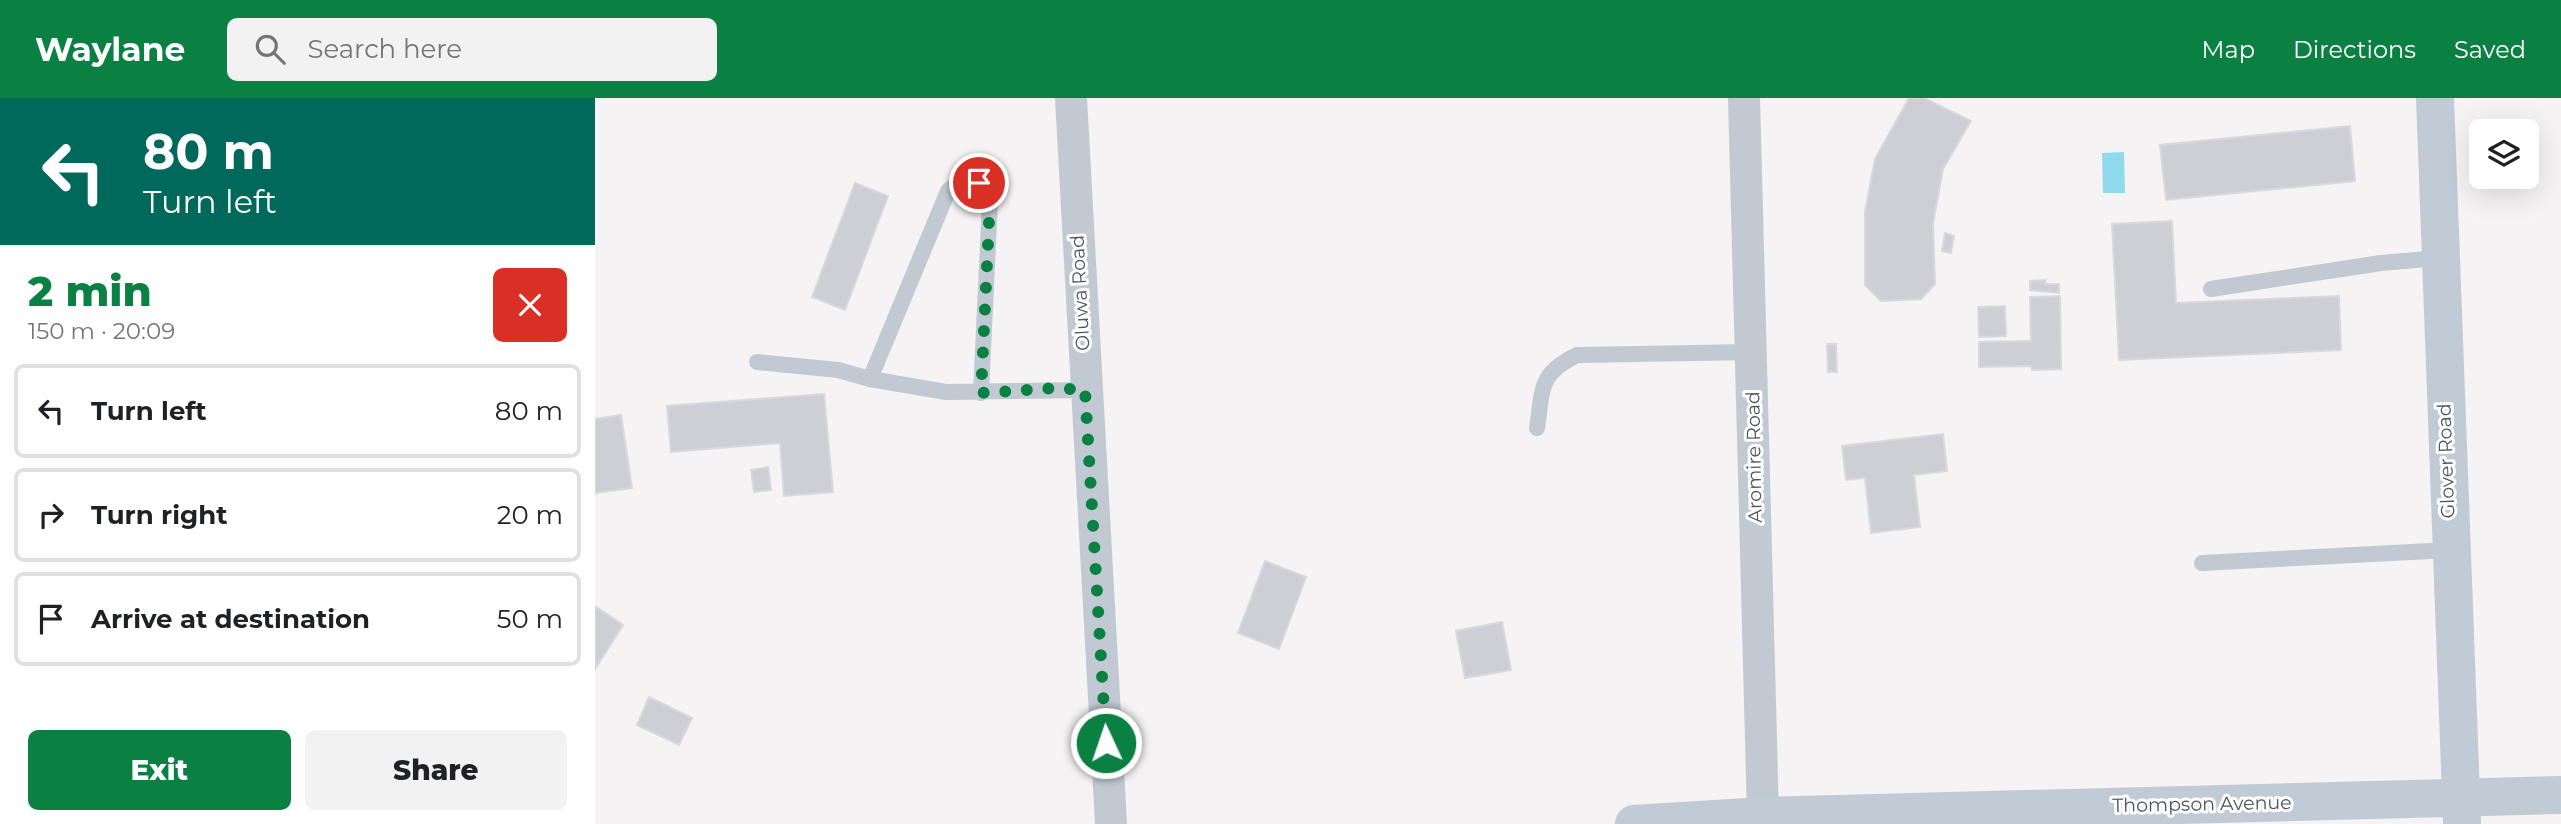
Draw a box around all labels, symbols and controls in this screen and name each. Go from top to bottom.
search box [227,18,717,81]
text: Waylane [35,29,185,69]
icon: search [251,30,289,68]
text: Search here [307,33,462,65]
text: Map [2202,35,2255,64]
text: Directions [2293,35,2416,64]
text: Saved [2454,35,2526,64]
map controls [2469,119,2539,189]
button: layers [2469,119,2539,189]
text: 80 m [143,122,274,181]
icon: left [28,126,119,217]
pin [949,153,1009,213]
icon: arrive [960,164,998,202]
text: Turn left [143,182,277,221]
street label: Oluwa Road [1065,234,1095,352]
text: 2 min [28,265,152,317]
button: close [493,268,567,342]
text: 150 m · 20:09 [28,317,175,345]
street label: Aromire Road [1741,391,1767,523]
icon: left [32,392,70,430]
text: Turn left [91,395,207,427]
text: 80 m [495,395,563,427]
street label: Glover Road [2432,403,2460,519]
icon: right [32,496,70,534]
text: Turn right [91,499,227,531]
text: 20 m [497,499,563,531]
icon: arrive [32,600,70,638]
text: Arrive at destination [91,603,370,635]
text: 50 m [497,603,563,635]
position arrow [1069,706,1143,780]
button: Exit [28,730,291,810]
button: Share [305,730,567,810]
street label: Thompson Avenue [2112,791,2292,817]

